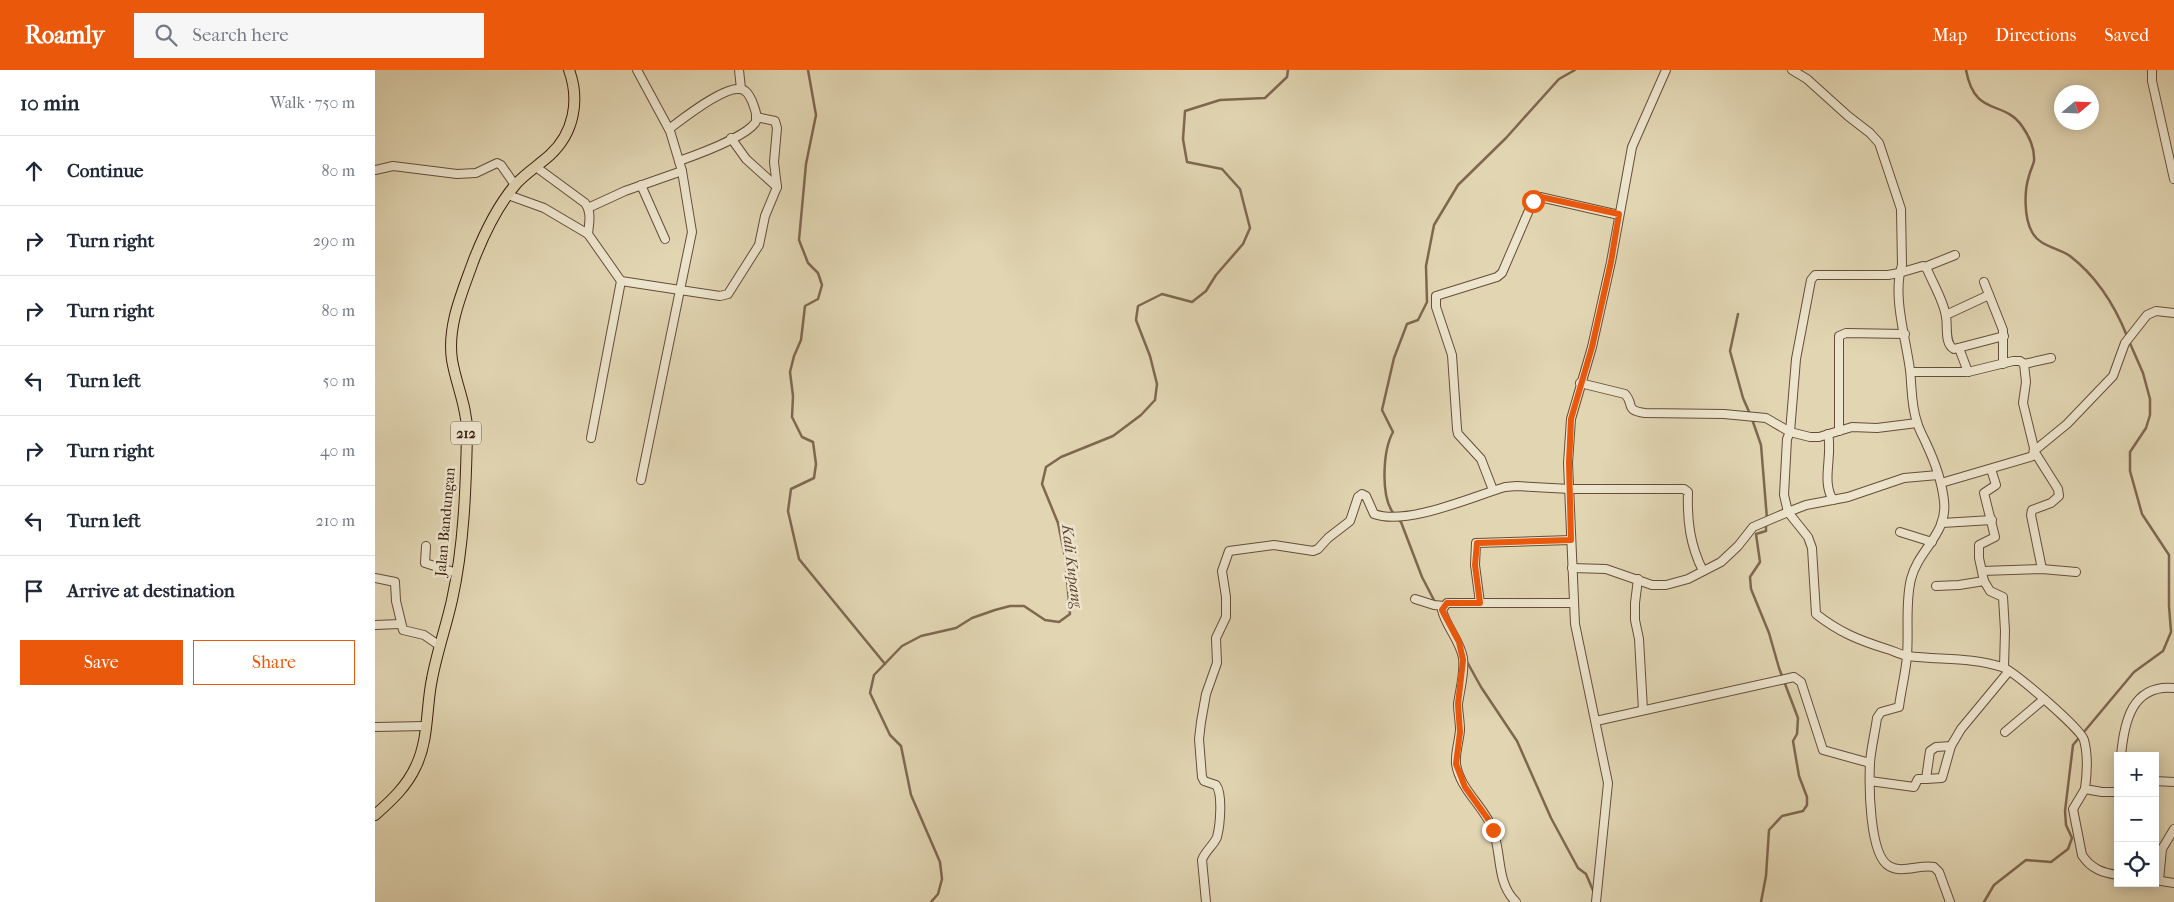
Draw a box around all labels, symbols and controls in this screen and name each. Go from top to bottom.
search box [134,13,484,58]
text: Roamly [25,21,104,49]
icon: search [152,21,180,49]
text: Search here [192,24,289,46]
text: Map [1933,25,1967,46]
text: Directions [1995,25,2076,46]
text: Saved [2104,25,2149,46]
north arrow [2054,85,2099,130]
text: 10 min [20,91,79,115]
text: Walk · 750 m [270,93,355,112]
icon: ahead [20,157,48,185]
text: Continue [67,160,143,182]
text: 80 m [321,161,355,180]
route start [1522,190,1545,213]
icon: right [20,227,48,255]
text: Turn right [67,230,154,252]
text: 290 m [313,231,355,250]
icon: right [20,297,48,325]
text: Turn right [67,300,154,322]
text: 80 m [321,301,355,320]
icon: left [20,367,48,395]
text: Turn left [67,370,141,392]
text: 50 m [323,371,355,390]
road number: 212 [451,422,481,444]
icon: right [20,437,48,465]
text: Turn right [67,440,154,462]
text: 40 m [320,441,355,460]
street label: Jalan Bandungan [431,466,459,578]
icon: left [20,507,48,535]
text: Turn left [67,510,141,532]
text: 210 m [316,511,355,530]
water label: Kali Kupang [1058,522,1087,610]
icon: arrive [20,577,48,605]
text: Arrive at destination [67,580,235,602]
button: Save [20,640,183,685]
button: Share [193,640,355,685]
map controls [2114,752,2159,887]
button: + [2114,752,2159,797]
button: − [2114,797,2159,842]
route end [1482,819,1505,842]
button: locate [2114,842,2159,887]

